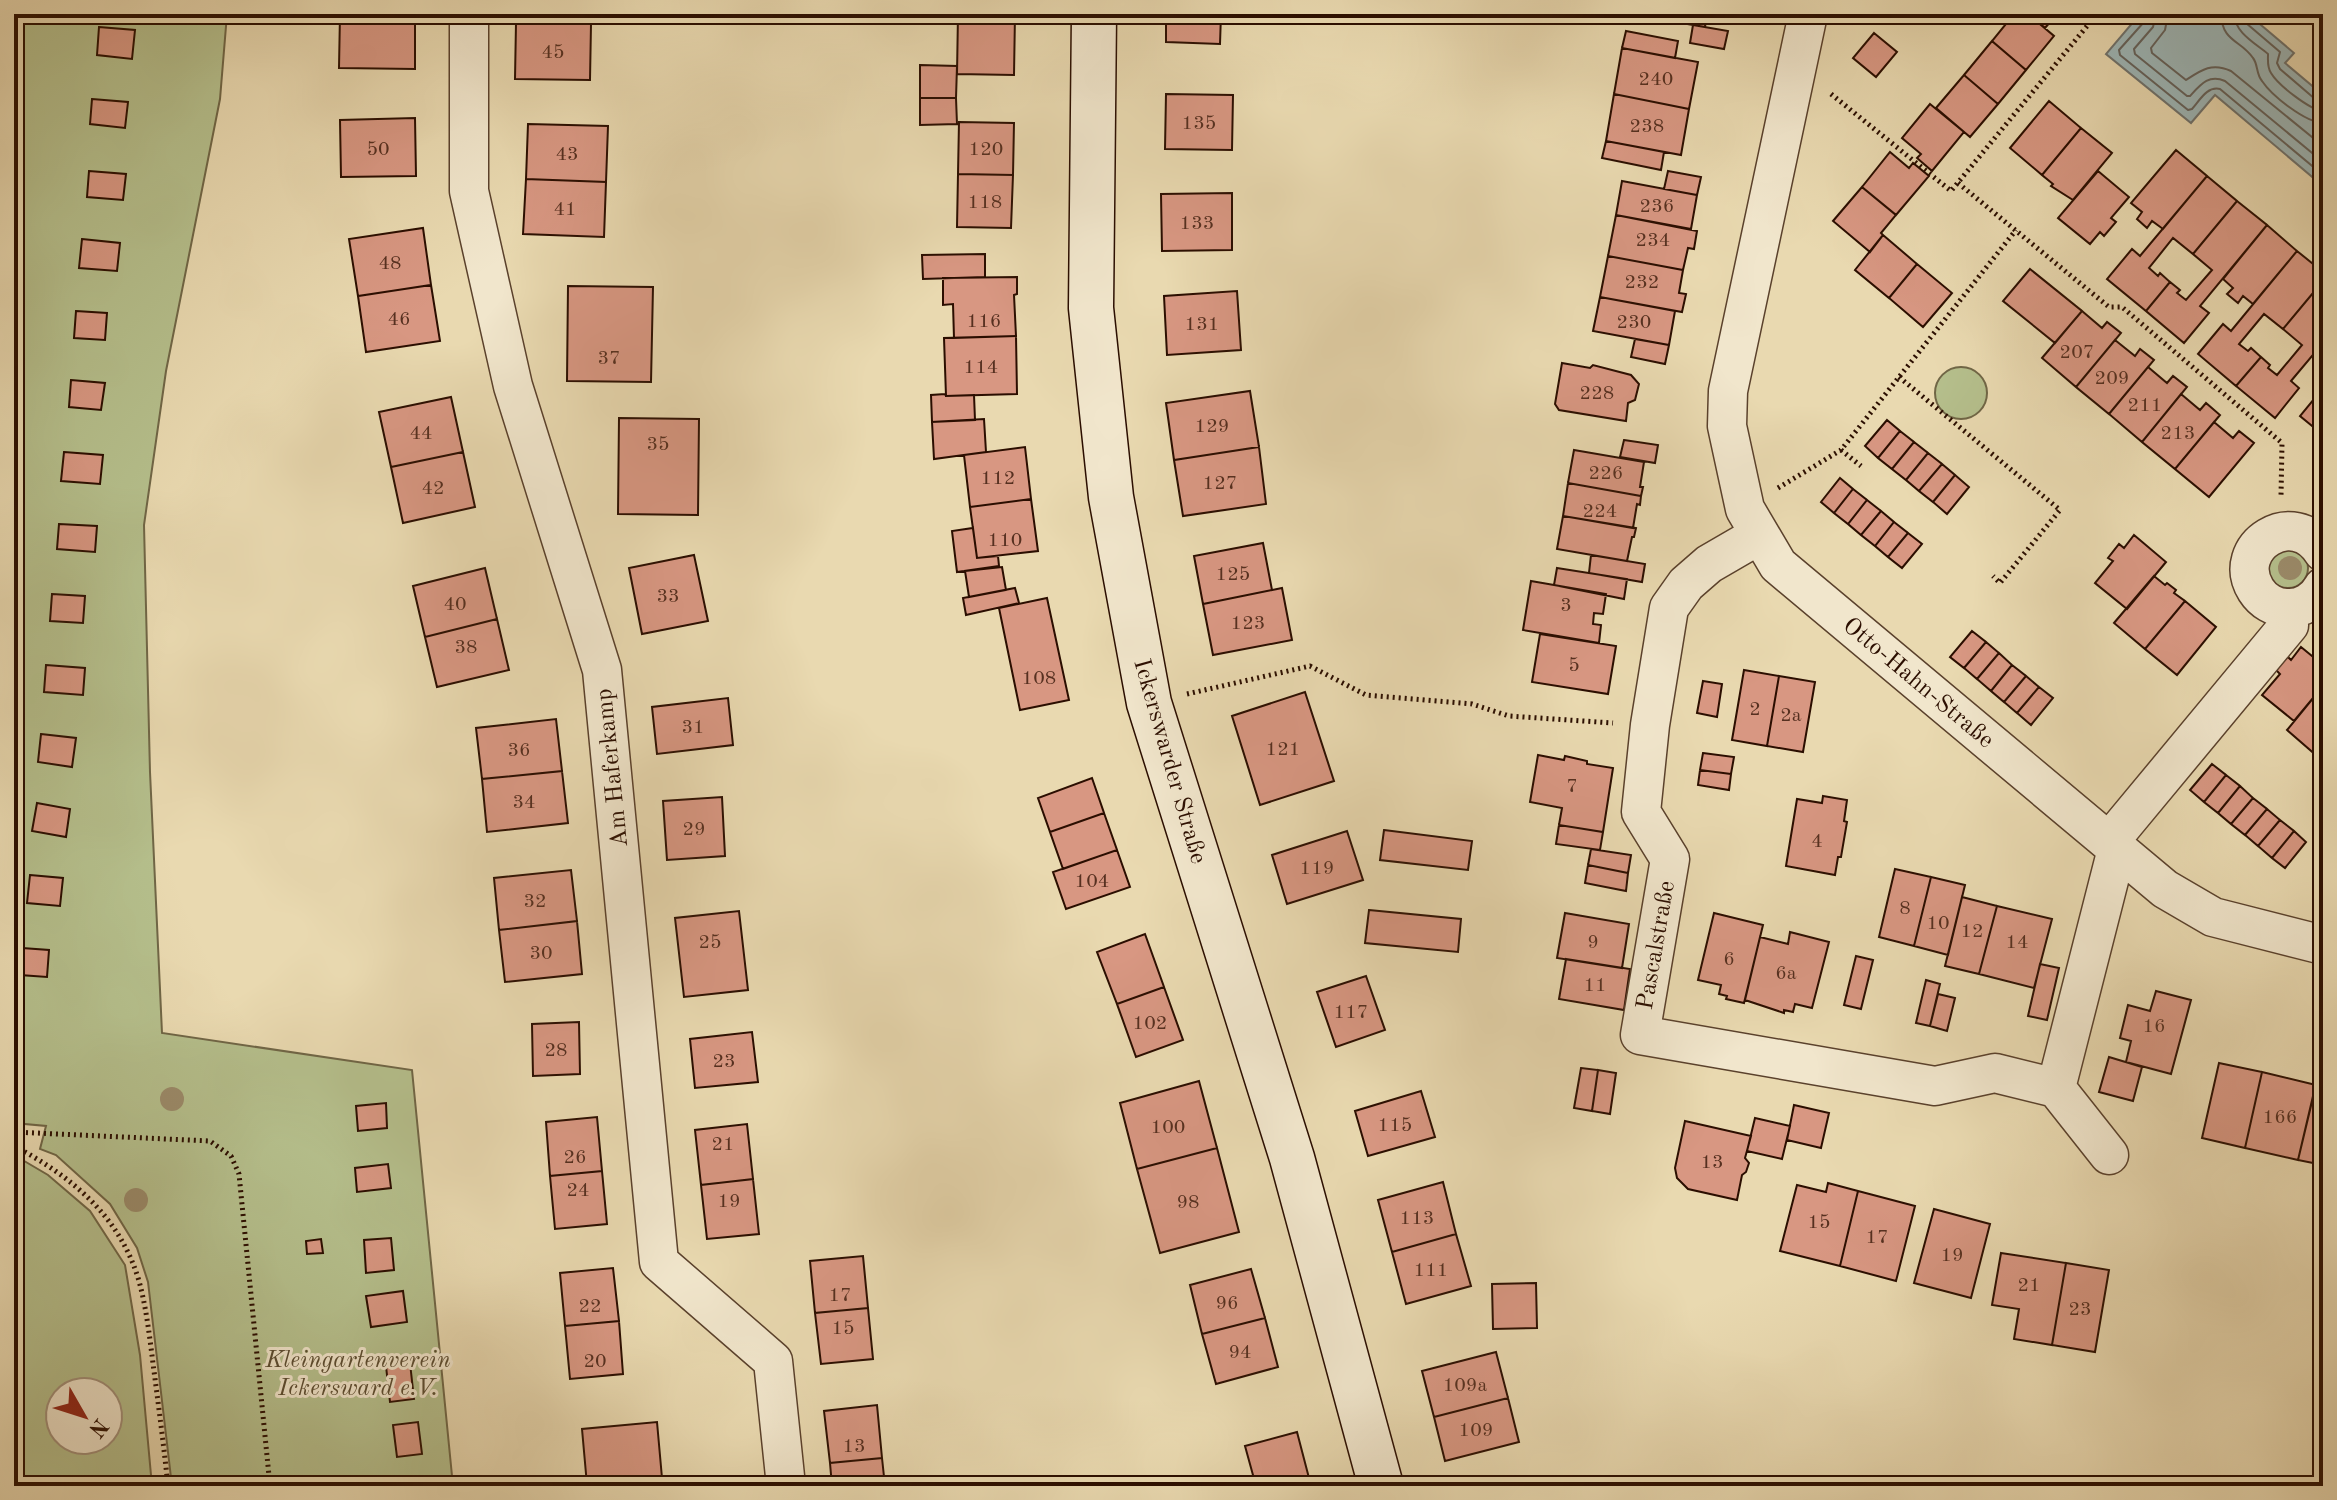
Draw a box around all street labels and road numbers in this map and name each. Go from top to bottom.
street label: Otto-Hahn-Straße [1838,614,1998,753]
street label: Ickerswarder Straße [1128,656,1210,867]
street label: Am Haferkamp [593,687,633,848]
street label: Pascalstraße [1634,879,1680,1012]

